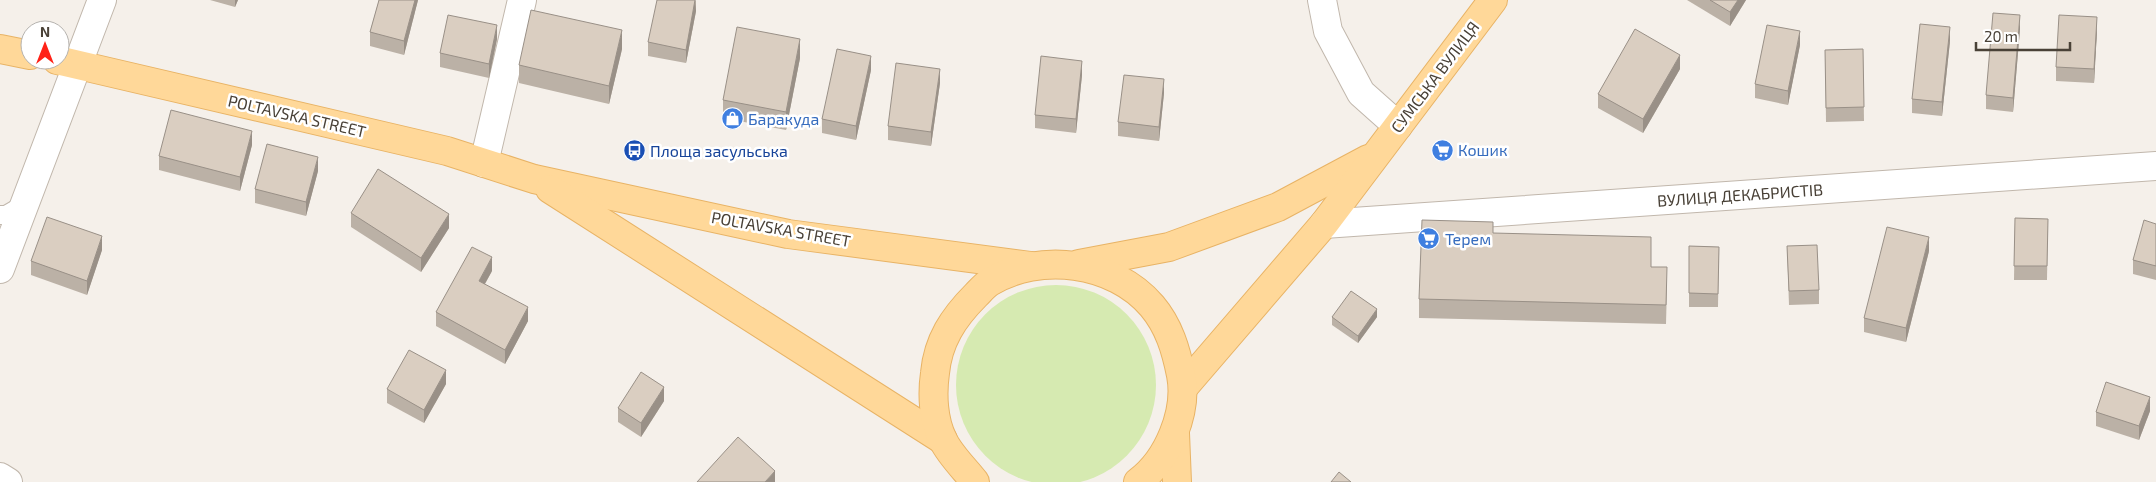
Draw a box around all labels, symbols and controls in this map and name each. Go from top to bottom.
street label: СУМСЬКА ВУЛИЦЯ [1387,17,1483,136]
north arrow [20,20,70,70]
scale bar [1976,20,2070,52]
text: N [40,23,50,40]
text: 20 m [1984,27,2018,45]
street label: POLTAVSKA STREET [226,90,368,141]
shop icon: Баракуда [720,107,744,131]
place label: Баракуда [748,109,819,129]
supermarket icon: Кошик [1430,138,1454,162]
bus stop icon: Площа засульська [622,139,646,163]
place label: Кошик [1458,140,1508,159]
place label: Площа засульська [650,141,788,161]
street label: ВУЛИЦЯ ДЕКАБРИСТІВ [1656,179,1824,210]
street label: POLTAVSKA STREET [710,207,852,250]
supermarket icon: Терем [1417,227,1441,251]
place label: Терем [1445,229,1491,248]

